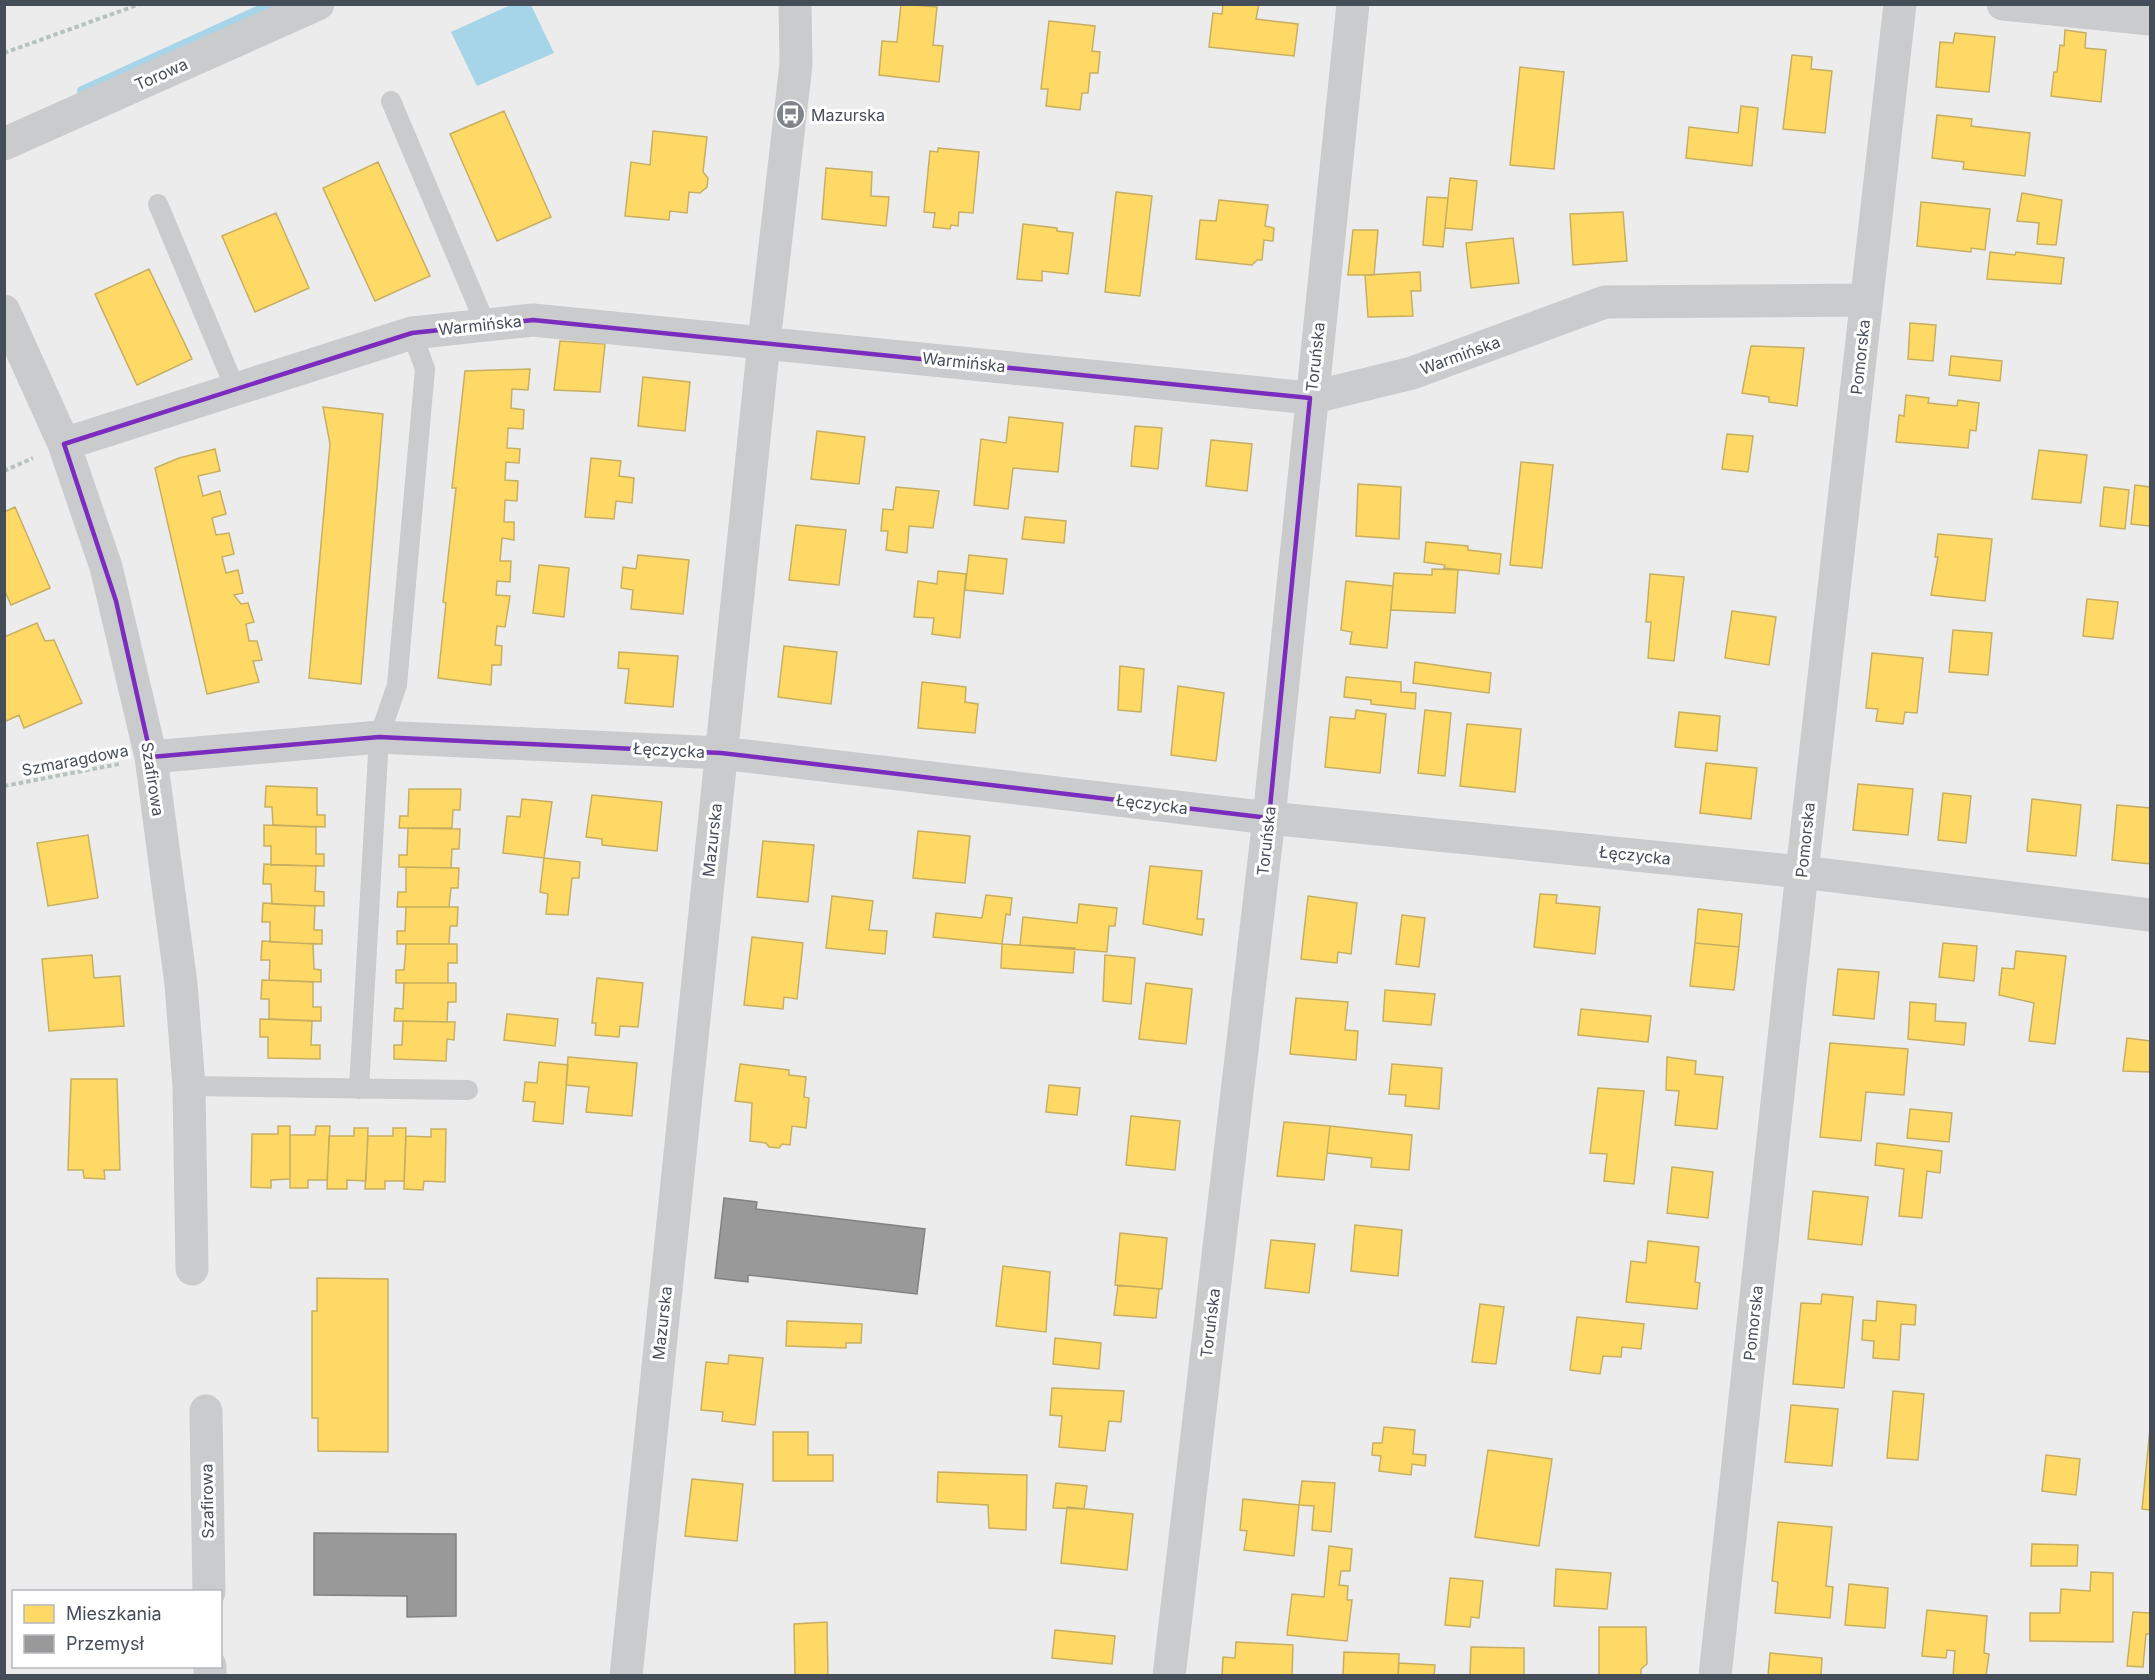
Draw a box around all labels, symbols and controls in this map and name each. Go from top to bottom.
street label: Torowa [131,54,191,94]
bus stop icon: Mazurska [774,99,806,131]
place label: Mazurska [811,105,885,125]
street label: Warmińska [437,311,523,339]
street label: Pomorska [1846,318,1874,396]
street label: Toruńska [1301,321,1329,393]
street label: Warmińska [1417,331,1503,379]
street label: Warmińska [921,348,1007,376]
street label: Łęczycka [632,738,706,762]
street label: Szmaragdowa [20,740,130,780]
street label: Szafirowa [137,740,169,818]
street label: Łęczycka [1115,790,1189,818]
street label: Pomorska [1791,801,1819,879]
street label: Mazurska [698,802,726,878]
street label: Toruńska [1252,805,1280,877]
street label: Łęczycka [1598,841,1672,869]
street label: Pomorska [1739,1284,1767,1362]
street label: Mazurska [648,1285,676,1361]
street label: Toruńska [1196,1287,1224,1359]
street label: Szafirowa [196,1463,218,1539]
legend [12,1590,222,1668]
text: Mieszkania [66,1603,162,1624]
text: Przemysł [66,1633,145,1654]

